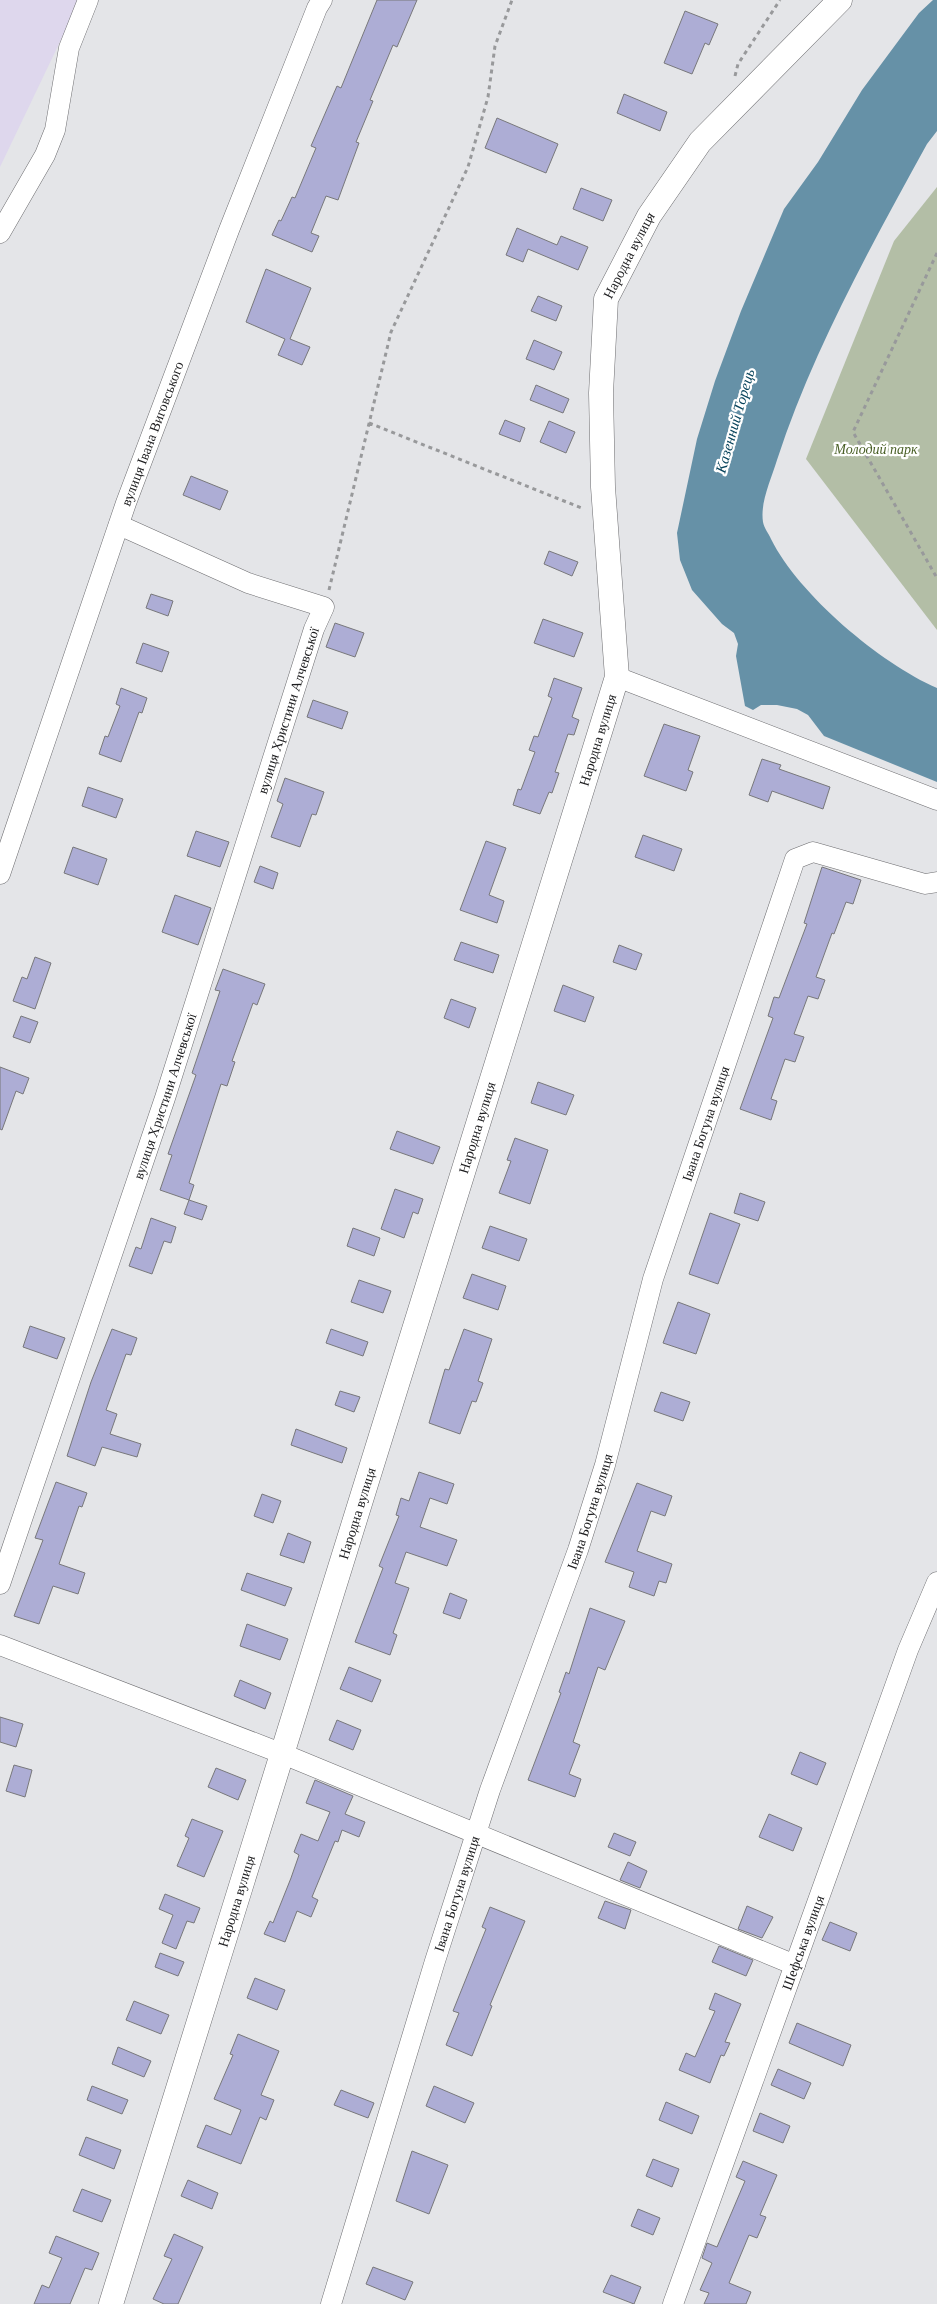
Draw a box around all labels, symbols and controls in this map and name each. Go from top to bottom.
street label: Народна вулиця [600,208,658,301]
street label: вулиця Івана Виговського [118,359,186,508]
water label: Казенний Торець [712,367,758,476]
park label: Молодий парк [833,442,918,457]
street label: вулиця Христини Алчевської [255,625,322,796]
street label: Народна вулиця [576,692,619,788]
street label: вулиця Христини Алчевської [130,1011,199,1181]
street label: Івана Богуна вулиця [679,1064,732,1183]
street label: Народна вулиця [456,1079,498,1175]
street label: Івана Богуна вулиця [564,1452,615,1571]
street label: Народна вулиця [336,1465,378,1561]
street label: Івана Богуна вулиця [431,1834,482,1953]
street label: Народна вулиця [215,1853,258,1949]
street label: Шефська вулиця [779,1893,827,1992]

